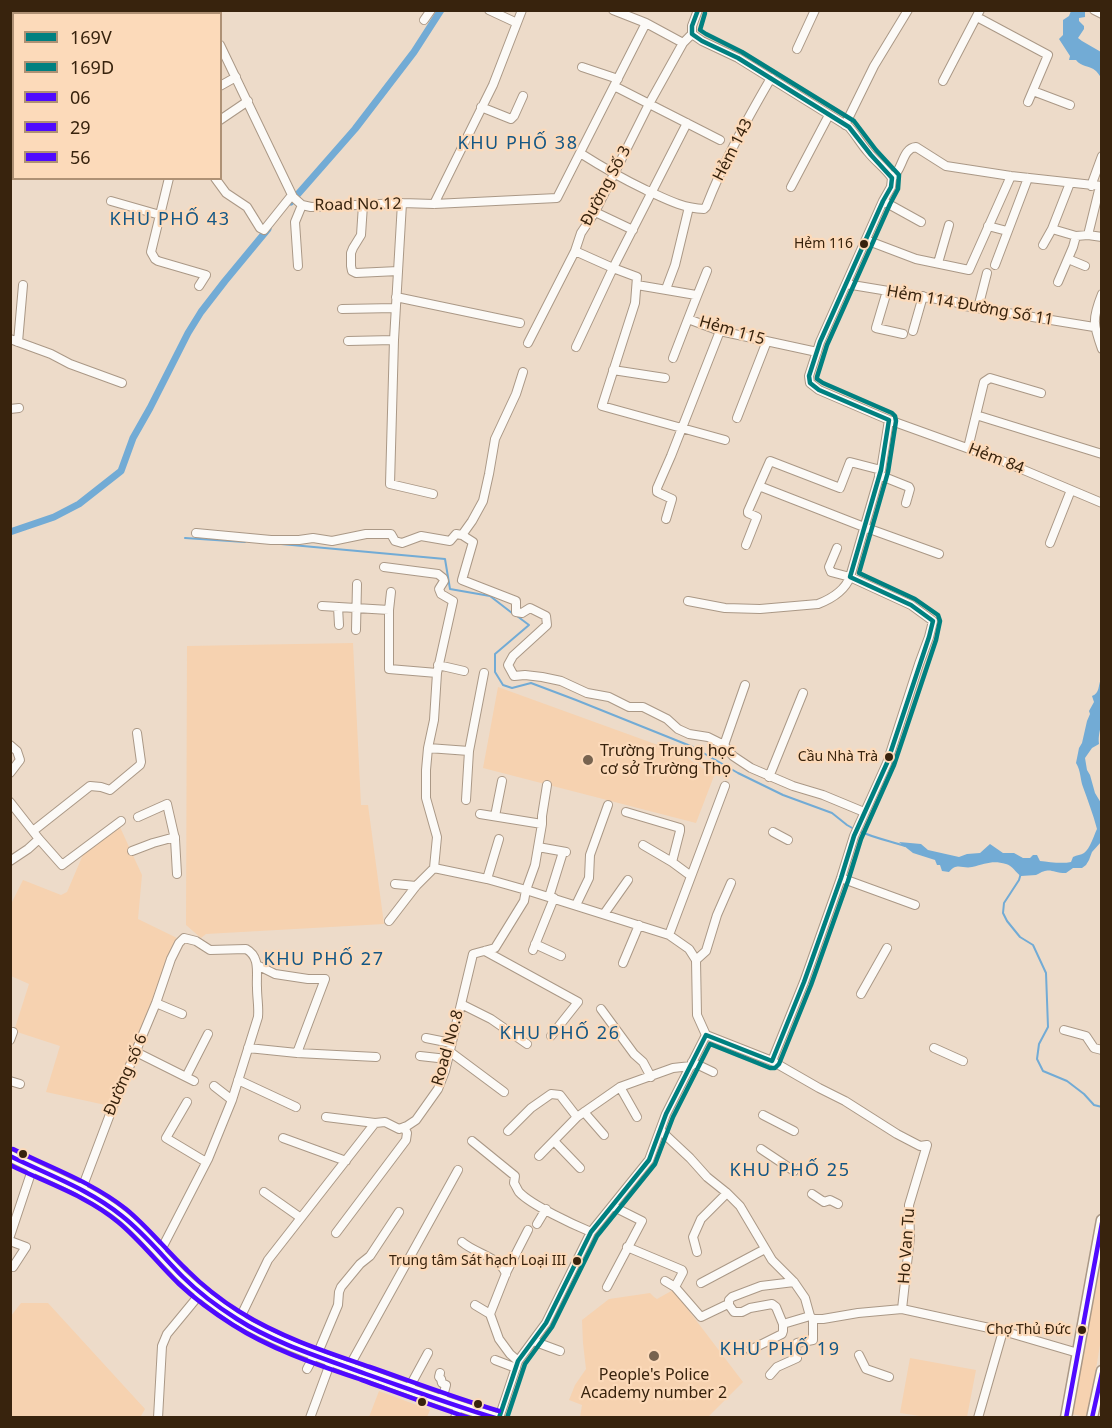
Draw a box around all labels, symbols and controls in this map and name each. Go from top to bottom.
legend [12,12,222,180]
text: 169V [70,25,112,49]
text: 169D [70,55,114,79]
text: 06 [70,85,91,109]
text: 29 [70,115,91,139]
street label: Hẻm 143 [709,116,757,184]
district label: KHU PHỐ 38 [458,133,578,155]
street label: Đường Số 3 [577,143,635,229]
text: 56 [70,145,91,169]
street label: Road No.12 [314,195,402,215]
district label: KHU PHỐ 43 [110,209,230,231]
place label: Hẻm 116 [794,236,853,252]
marker: Hẻm 116 [858,238,870,250]
street label: Hẻm 114 Đường Số 11 [885,282,1055,330]
street label: Hẻm 115 [697,312,767,350]
street label: Hẻm 84 [965,440,1027,478]
place label: Trường Trung học cơ sở Trường Thọ [600,741,735,779]
place label: Cầu Nhà Trà [798,749,878,765]
marker: Cầu Nhà Trà [883,751,895,763]
marker: Trường Trung học cơ sở Trường Thọ [581,753,595,767]
district label: KHU PHỐ 27 [264,949,384,971]
street label: Road No.8 [428,1008,468,1088]
district label: KHU PHỐ 26 [500,1023,620,1045]
street label: Đường số 6 [100,1031,152,1119]
unlabelled marker [17,1148,29,1160]
district label: KHU PHỐ 25 [730,1160,850,1182]
street label: Ho Van Tu [895,1207,919,1285]
place label: Trung tâm Sát hạch Loại III [389,1253,566,1269]
marker: Trung tâm Sát hạch Loại III [571,1255,583,1267]
place label: Chợ Thủ Đức [986,1322,1071,1338]
marker: Chợ Thủ Đức [1076,1324,1088,1336]
district label: KHU PHỐ 19 [720,1339,840,1361]
marker: People's Police Academy number 2 [647,1349,661,1363]
place label: People's Police Academy number 2 [581,1365,727,1403]
unlabelled marker [416,1396,428,1408]
unlabelled marker [472,1398,484,1410]

